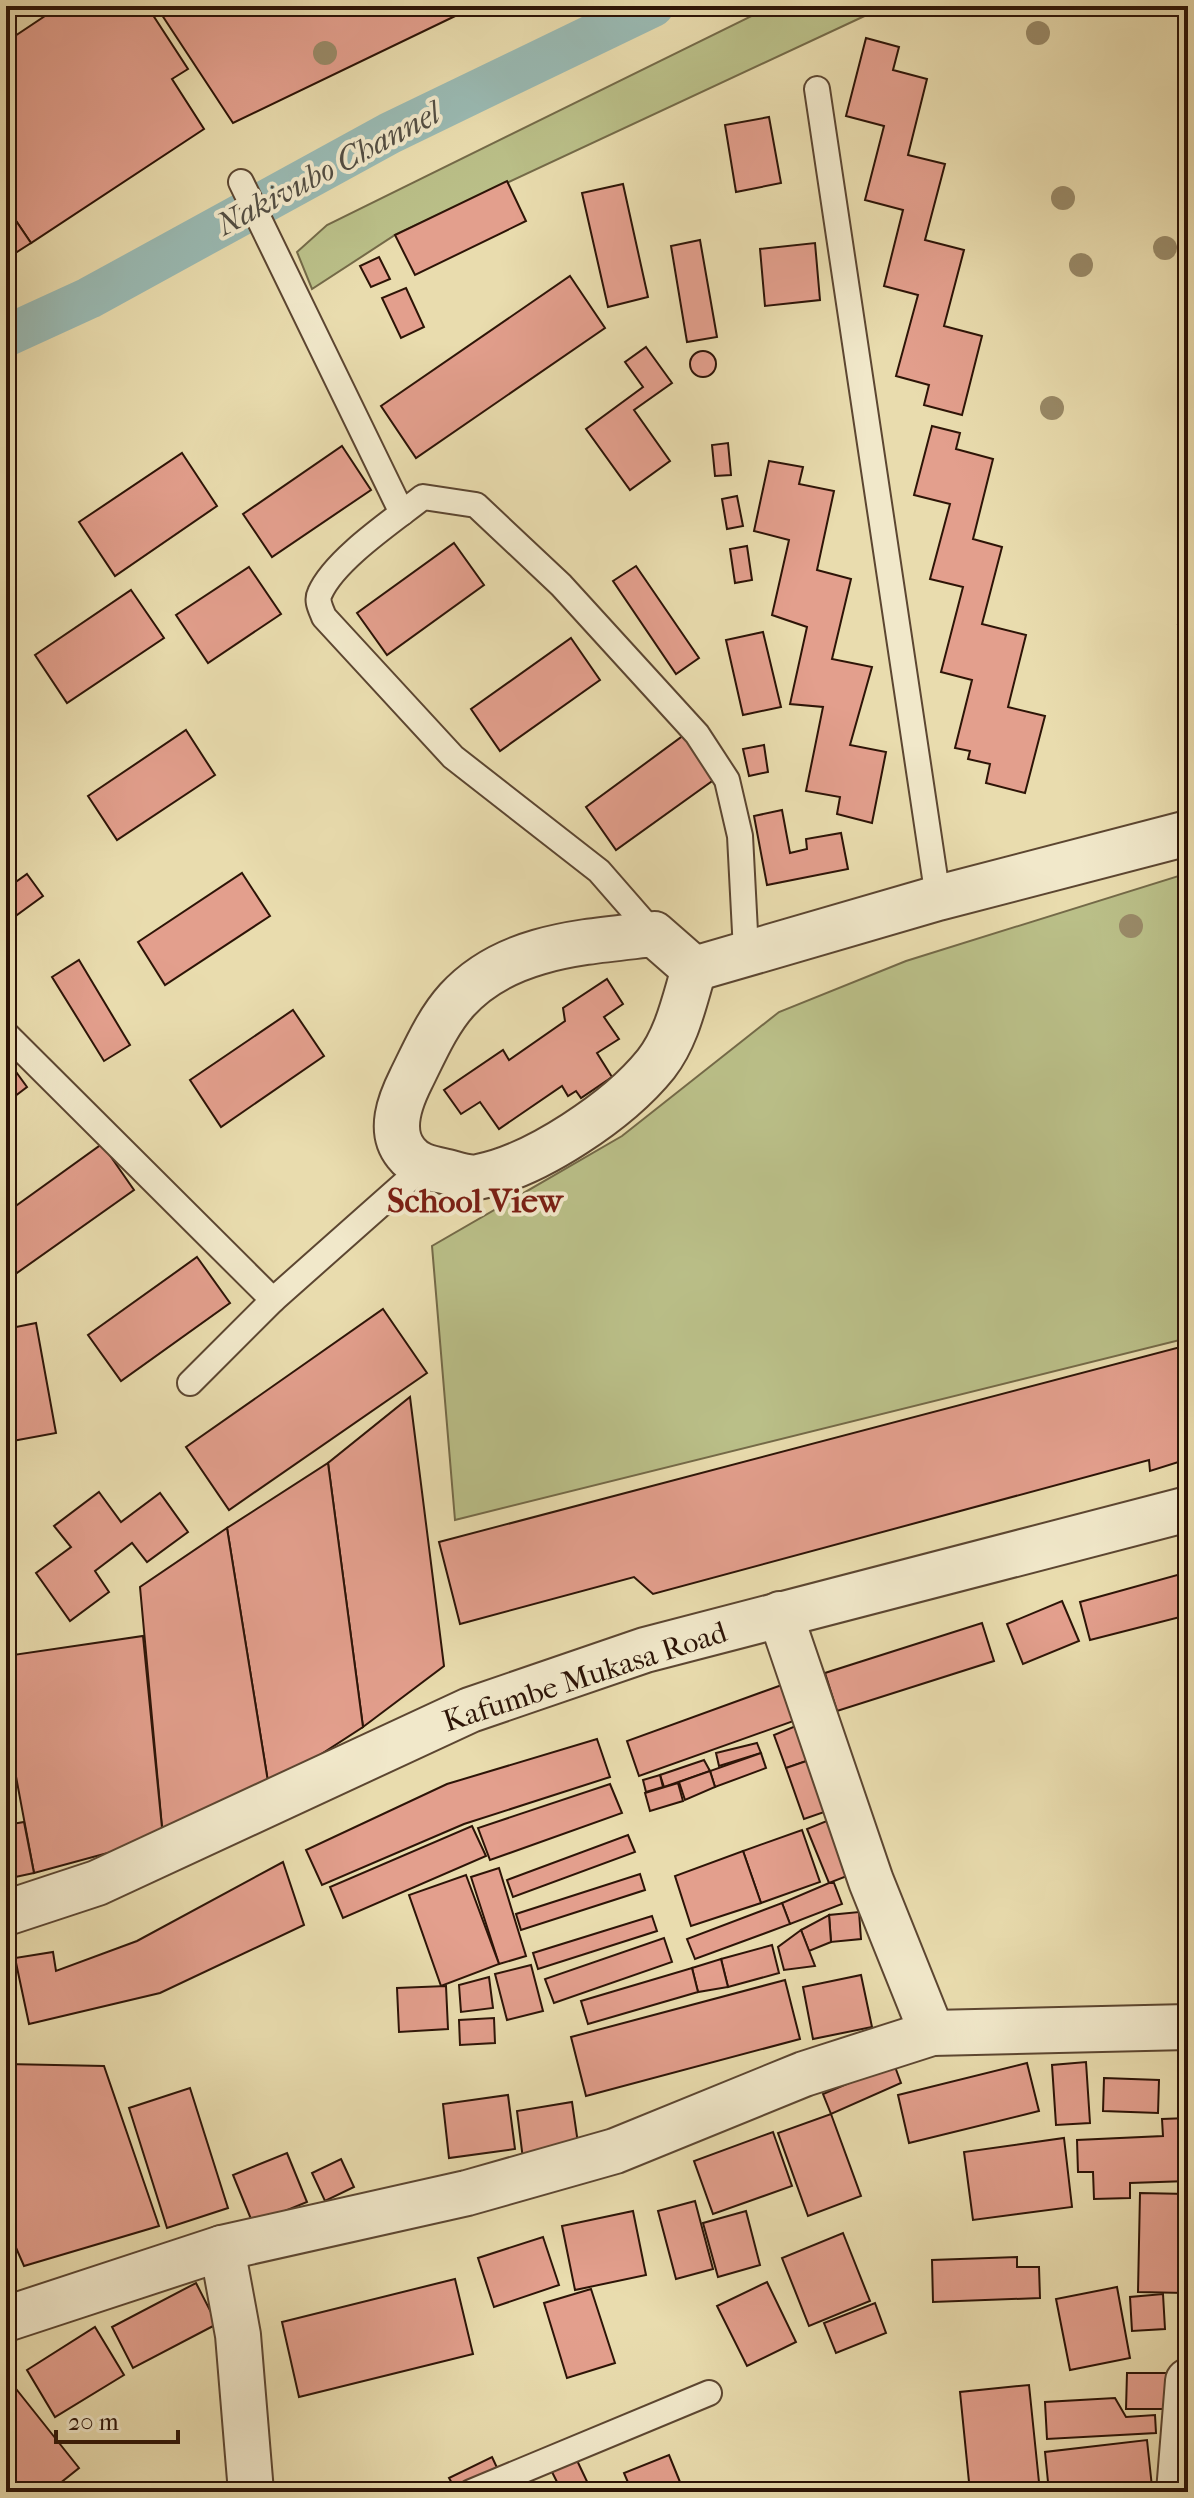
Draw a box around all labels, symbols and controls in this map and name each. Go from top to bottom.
water label: Nakivubo Channel [209,93,449,244]
district label: School View [387,1181,565,1221]
street label: Kafumbe Mukasa Road [439,1614,732,1739]
scale bar [56,2394,178,2444]
text: 20 m [68,2408,119,2436]

